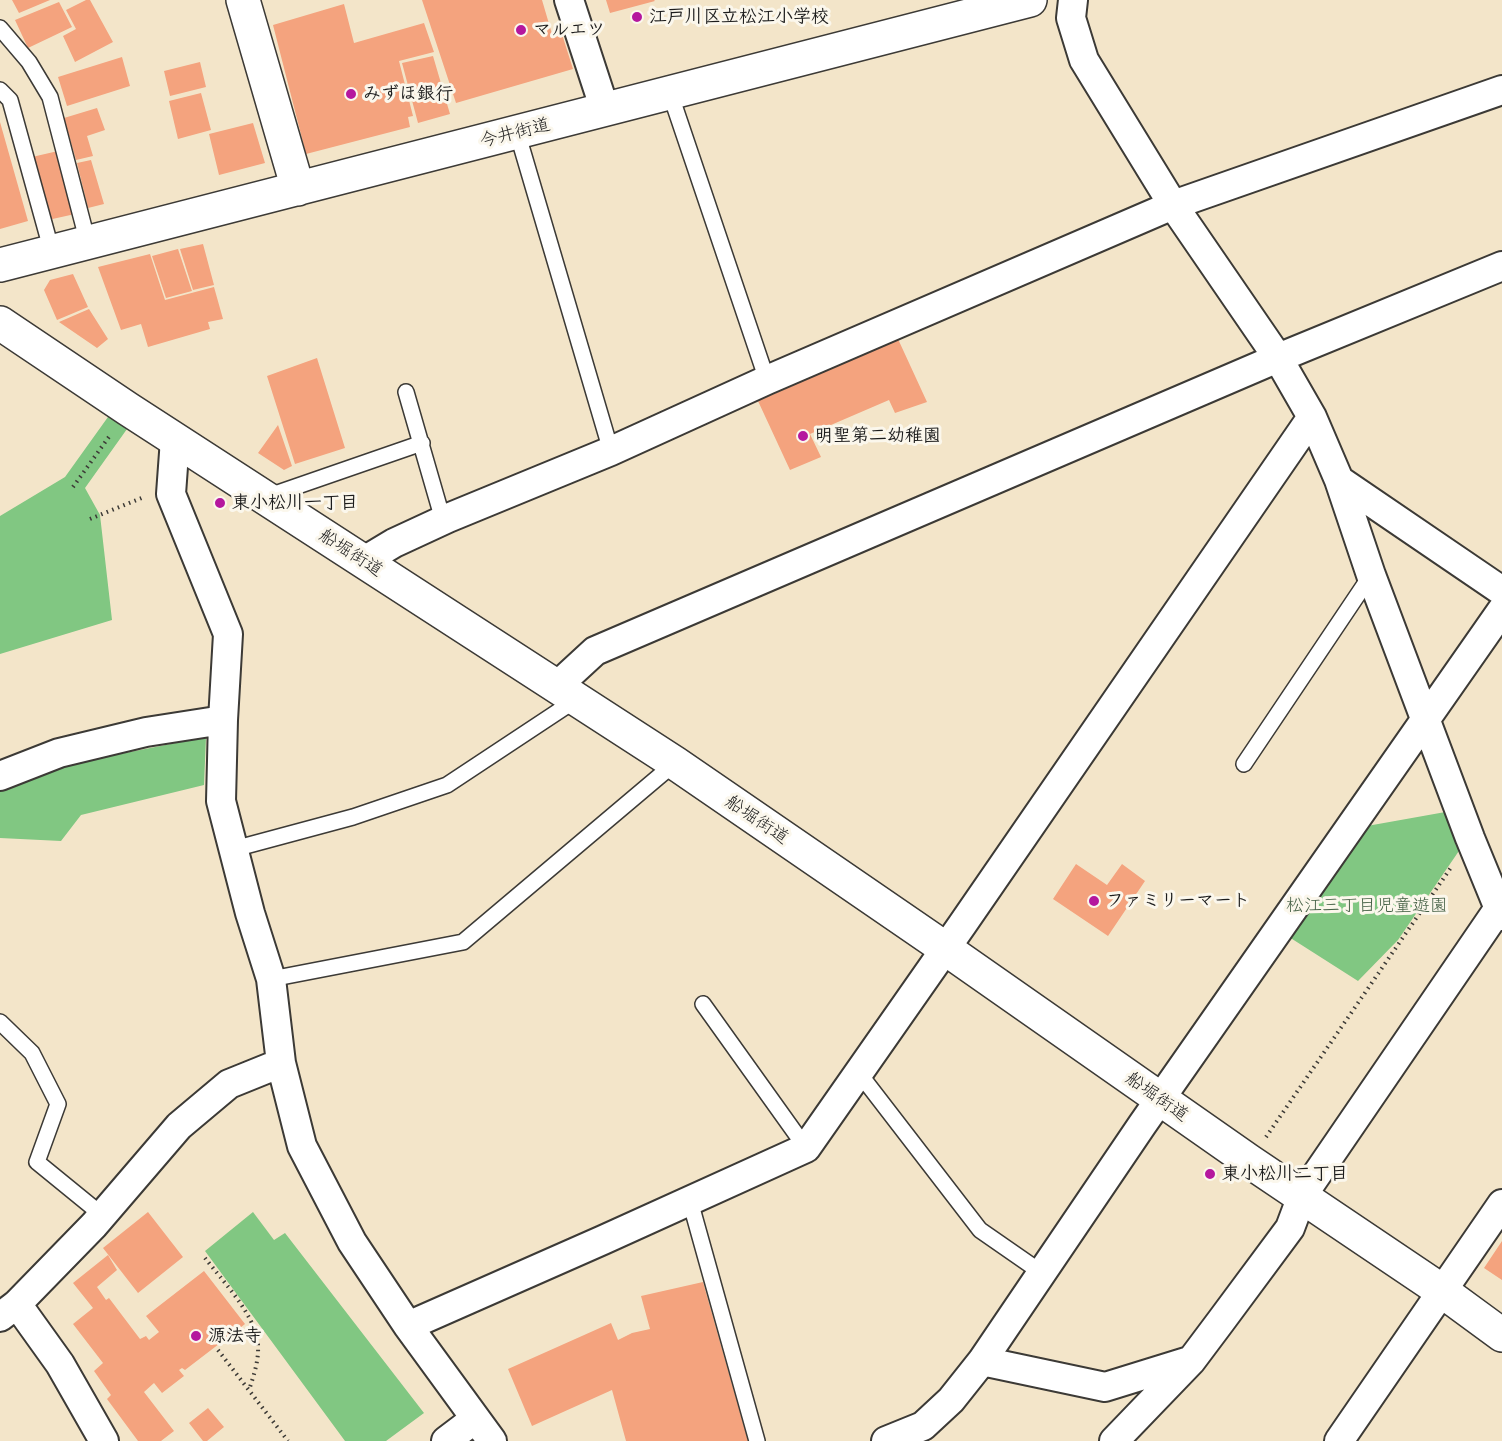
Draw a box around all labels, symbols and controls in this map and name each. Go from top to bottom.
place label: 江戸川区立松江小学校 [649,6,829,28]
marker: 江戸川区立松江小学校 [630,10,644,24]
place label: マルエツ [533,19,605,41]
marker: マルエツ [514,23,528,37]
place label: みずほ銀行 [363,83,453,105]
marker: みずほ銀行 [344,87,358,101]
street label: 今井街道 [477,114,553,152]
place label: 明聖第二幼稚園 [815,425,941,447]
marker: 明聖第二幼稚園 [796,429,810,443]
place label: 東小松川一丁目 [232,492,358,514]
marker: 東小松川一丁目 [213,496,227,510]
street label: 船堀街道 [315,524,387,582]
street label: 船堀街道 [721,791,793,849]
place label: ファミリーマート [1106,890,1250,912]
marker: ファミリーマート [1087,894,1101,908]
park label: 松江三丁目児童遊園 [1286,895,1448,917]
street label: 船堀街道 [1121,1068,1193,1126]
place label: 東小松川二丁目 [1222,1163,1348,1185]
marker: 東小松川二丁目 [1203,1167,1217,1181]
place label: 源法寺 [208,1325,262,1347]
marker: 源法寺 [189,1329,203,1343]

